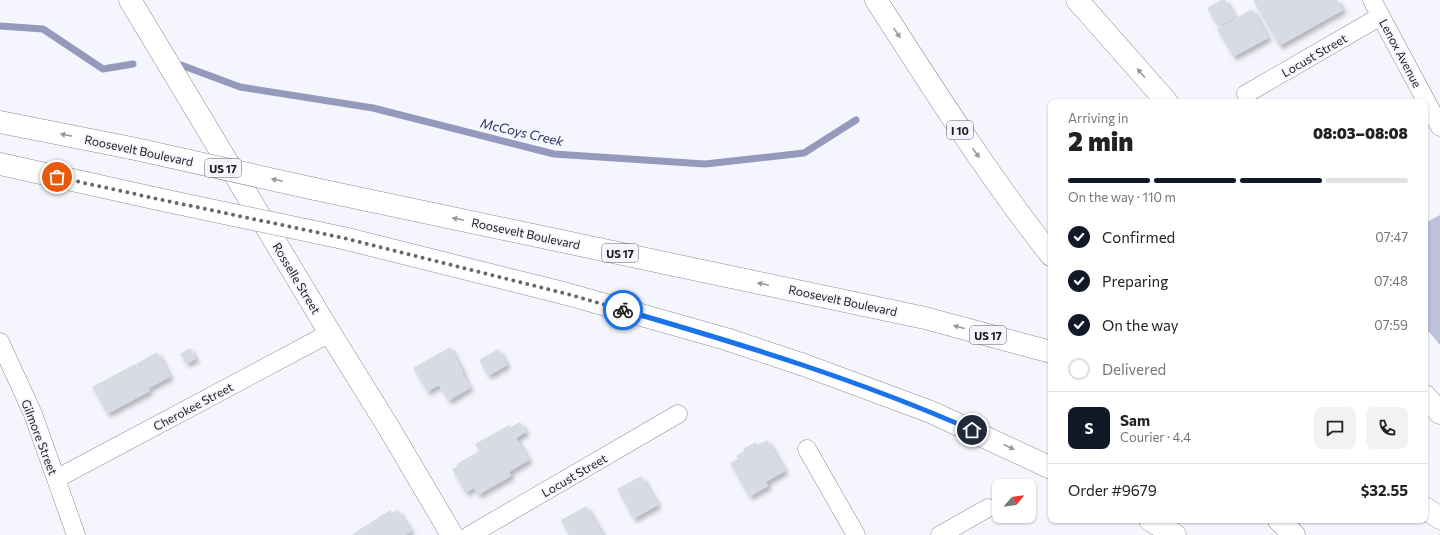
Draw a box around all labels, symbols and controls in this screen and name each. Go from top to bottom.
street label: Lenox Avenue [1377,16,1425,90]
one-way arrow [893,28,901,38]
street label: Locust Street [1279,31,1349,79]
one-way arrow [1137,68,1146,77]
text: Arriving in [1068,110,1128,126]
water label: McCoys Creek [479,115,566,150]
road number: I 10 [947,121,973,139]
text: 08:03–08:08 [1313,124,1408,142]
text: 2 min [1068,125,1133,156]
one-way arrow [60,132,72,138]
street label: Roosevelt Boulevard [83,132,195,168]
one-way arrow [971,148,980,159]
road number: US 17 [205,159,241,177]
pin [40,160,74,194]
icon: bag [46,166,68,188]
one-way arrow [271,177,283,183]
text: On the way · 110 m [1068,189,1176,205]
one-way arrow [452,215,464,221]
street label: Roosevelt Boulevard [470,215,582,251]
icon: check [1068,226,1090,248]
text: Confirmed [1102,228,1175,246]
text: 07:47 [1375,229,1408,245]
street label: Rosselle Street [270,240,324,316]
road number: US 17 [602,244,638,262]
icon: check [1068,270,1090,292]
text: Preparing [1102,272,1168,290]
text: 07:48 [1374,273,1408,289]
one-way arrow [757,280,769,286]
street label: Roosevelt Boulevard [787,282,899,318]
courier [603,290,643,330]
icon: bike [612,299,634,321]
icon: check [1068,314,1090,336]
text: On the way [1102,316,1179,334]
text: 07:59 [1374,317,1408,333]
one-way arrow [953,324,965,330]
road number: US 17 [970,326,1006,344]
text: Delivered [1102,360,1166,378]
street label: Cherokee Street [151,379,235,433]
street label: Gilmore Street [19,397,61,477]
button: chat [1314,407,1356,449]
button: phone [1366,407,1408,449]
text: Sam [1120,411,1150,429]
pin [955,413,989,447]
icon: home [961,419,983,441]
text: S [1084,419,1094,437]
text: Courier · 4.4 [1120,429,1191,445]
one-way arrow [1003,444,1015,451]
street label: Locust Street [539,451,609,499]
north arrow [992,479,1036,523]
map controls [992,479,1036,523]
text: Order #9679 [1068,481,1157,499]
text: $32.55 [1361,481,1408,499]

